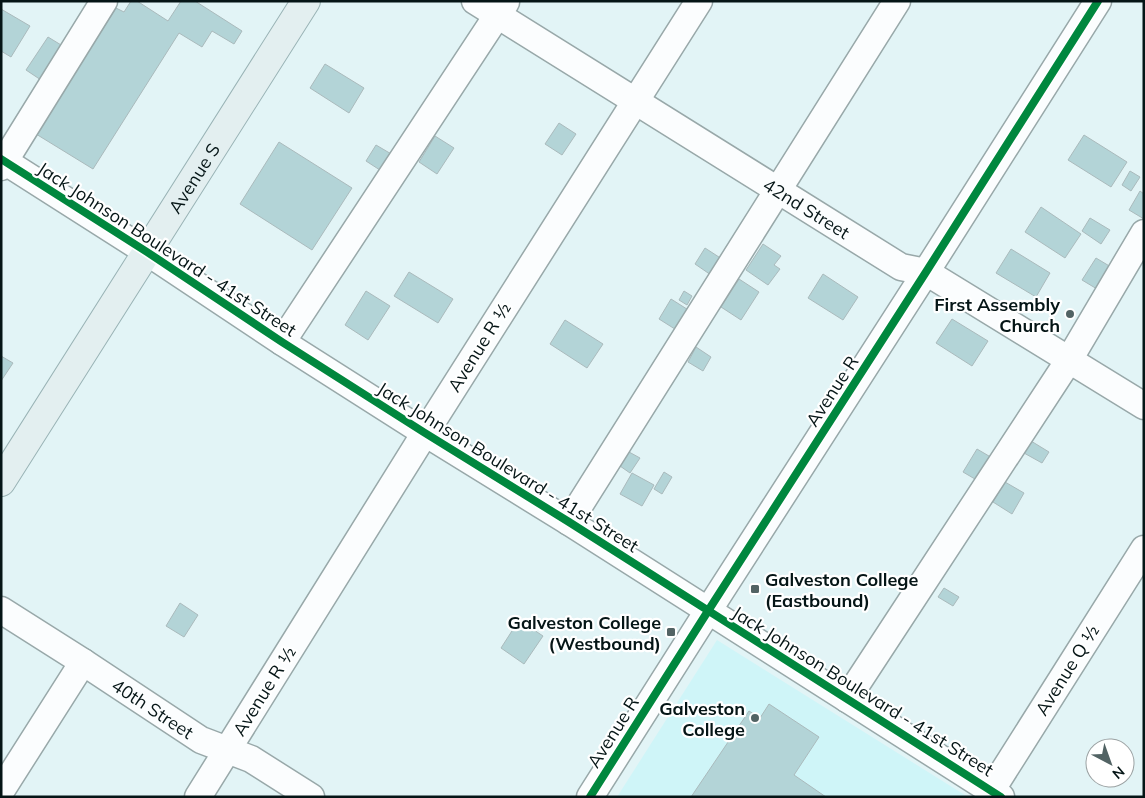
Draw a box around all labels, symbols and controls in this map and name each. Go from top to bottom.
street label: Avenue S [163,139,225,217]
street label: Jack Johnson Boulevard - 41st Street [33,157,301,341]
street label: 42nd Street [759,173,854,244]
place label: First Assembly Church [934,293,1060,337]
street label: Avenue R ½ [442,298,516,396]
marker: First Assembly Church [1064,308,1076,320]
street label: Avenue R [801,351,863,431]
street label: Jack Johnson Boulevard - 41st Street [373,377,643,557]
place label: Galveston College (Eastbound) [765,568,919,612]
marker: Galveston College (Eastbound) [749,583,761,595]
street label: Jack Johnson Boulevard - 41st Street [728,601,998,781]
place label: Galveston College (Westbound) [508,611,661,655]
street label: Avenue Q ½ [1030,620,1104,720]
marker: Galveston College (Westbound) [665,626,677,638]
street label: Avenue R ½ [227,642,301,740]
street label: 40th Street [108,673,198,744]
street label: Avenue R [582,692,644,772]
place label: Galveston College [659,697,745,741]
marker: Galveston College [749,712,761,724]
north arrow [1085,738,1135,788]
text: N [1109,763,1128,783]

